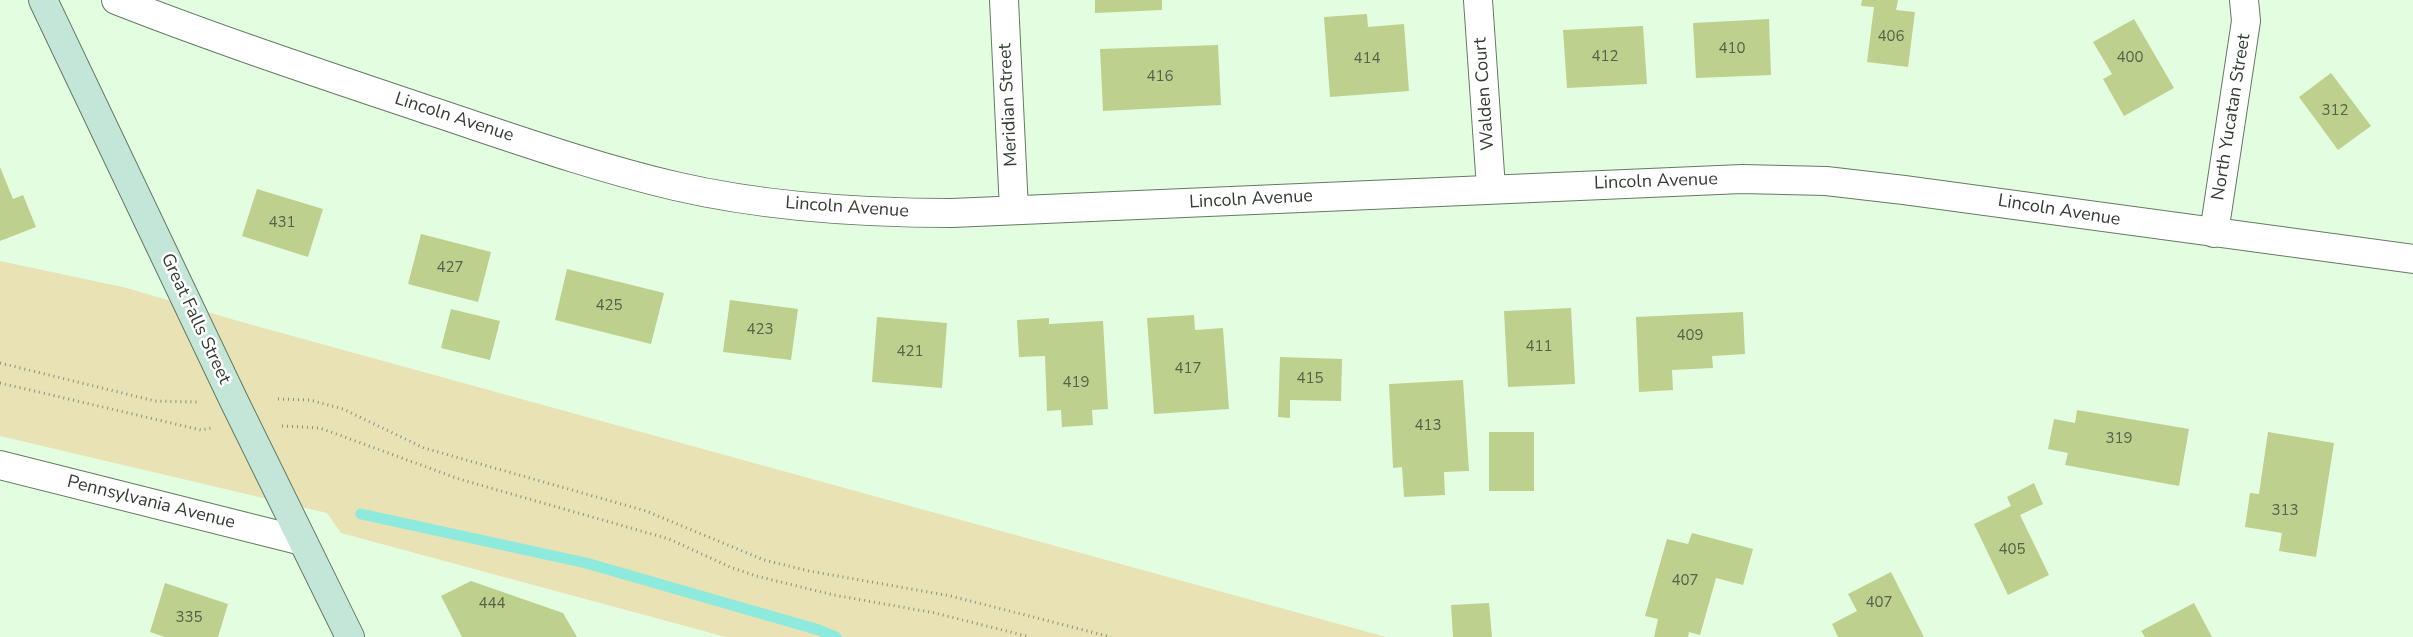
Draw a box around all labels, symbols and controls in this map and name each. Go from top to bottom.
house number: 406 [1878,28,1904,46]
street label: North Yucatan Street [2208,32,2256,202]
street label: Walden Court [1470,37,1500,151]
house number: 410 [1719,40,1745,58]
street label: Meridian Street [995,43,1023,167]
house number: 412 [1592,48,1618,66]
house number: 400 [2117,49,2143,67]
house number: 414 [1354,50,1380,68]
house number: 416 [1147,68,1173,86]
street label: Lincoln Avenue [392,89,516,147]
house number: 312 [2322,102,2348,120]
street label: Lincoln Avenue [1594,169,1718,195]
street label: Lincoln Avenue [1189,186,1313,214]
street label: Lincoln Avenue [1996,191,2122,231]
street label: Lincoln Avenue [785,193,909,223]
house number: 431 [269,214,295,232]
street label: Great Falls Street [155,250,235,388]
house number: 427 [437,259,463,277]
house number: 425 [596,297,622,315]
house number: 423 [747,321,773,339]
house number: 409 [1677,327,1703,345]
house number: 411 [1526,338,1552,356]
house number: 421 [897,343,923,361]
house number: 417 [1175,360,1201,378]
house number: 415 [1297,370,1323,388]
house number: 419 [1063,374,1089,392]
house number: 413 [1415,417,1441,435]
house number: 319 [2106,430,2132,448]
street label: Pennsylvania Avenue [65,472,237,534]
house number: 313 [2272,502,2298,520]
house number: 405 [1999,541,2025,559]
house number: 407 [1672,572,1698,590]
house number: 407 [1866,594,1892,612]
house number: 444 [479,595,505,613]
house number: 335 [176,609,202,627]

